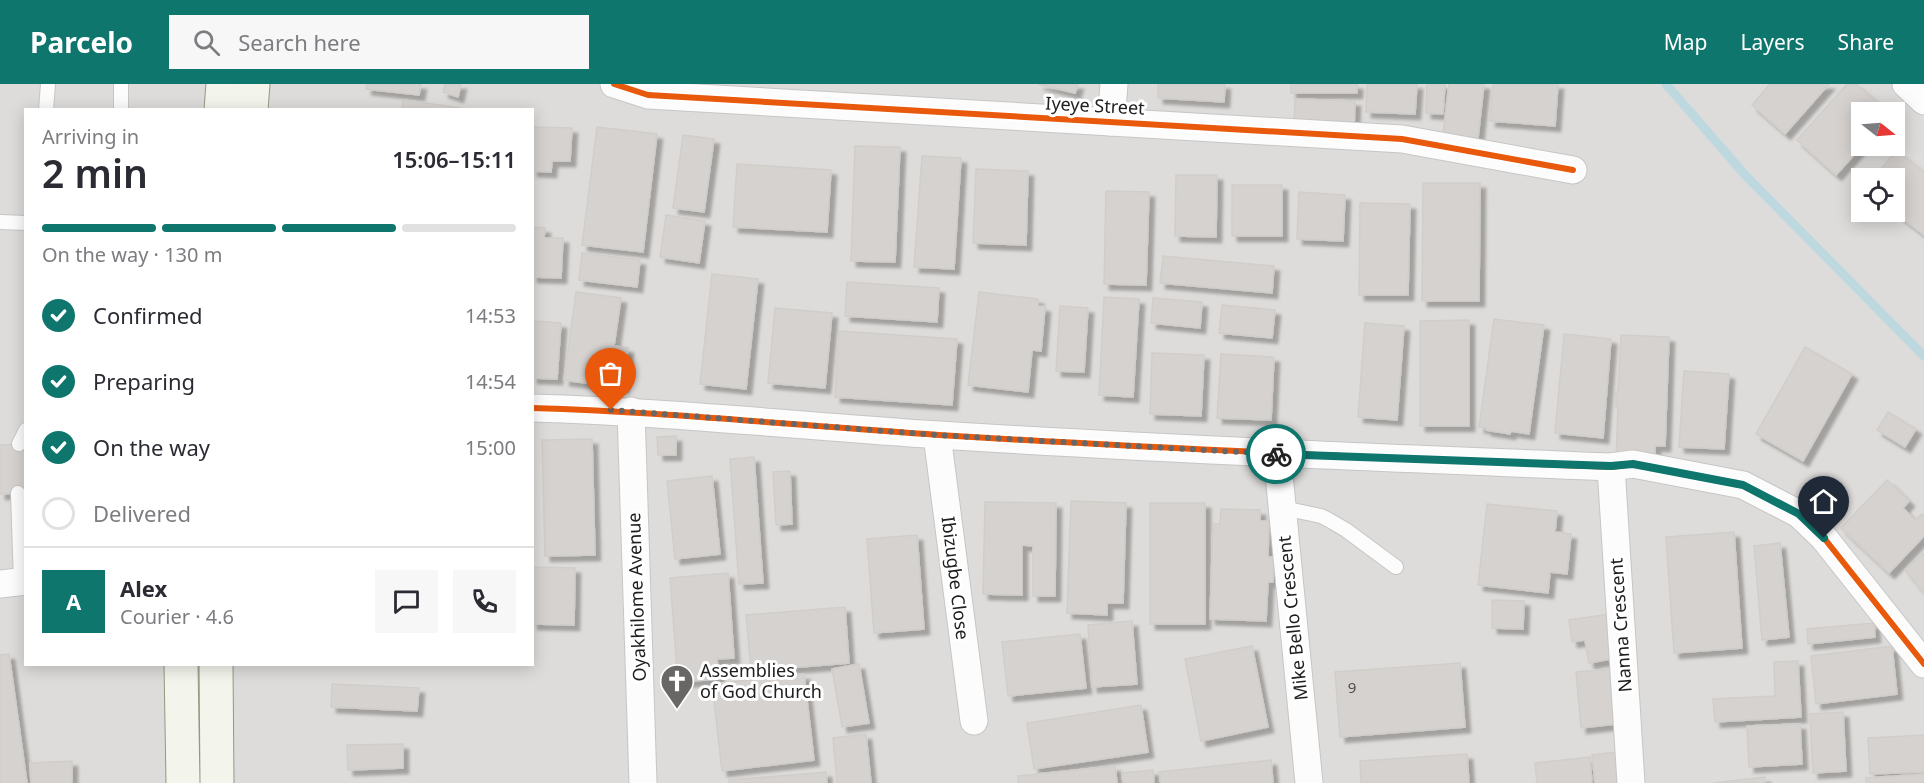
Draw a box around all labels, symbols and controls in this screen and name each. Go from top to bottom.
search box [169,15,589,69]
text: Parcelo [30,23,133,61]
icon: search [190,26,223,59]
text: Search here [238,27,361,57]
text: Map [1664,28,1708,56]
text: Layers [1741,28,1805,56]
text: Share [1838,28,1894,56]
street label: Iyeye Street [1045,90,1146,120]
north arrow [1851,102,1905,156]
map controls [1851,102,1905,222]
text: Arriving in [42,123,139,150]
text: 15:06–15:11 [392,144,516,174]
text: 2 min [42,146,148,199]
button: locate [1851,168,1905,222]
text: On the way · 130 m [42,241,222,268]
icon: check [42,299,75,332]
text: Confirmed [93,300,203,330]
text: 14:53 [465,302,516,329]
pin [585,348,636,410]
icon: bag [594,357,627,390]
icon: check [42,365,75,398]
text: Preparing [93,366,195,396]
text: 14:54 [465,368,516,395]
courier [1246,424,1306,484]
icon: check [42,431,75,464]
text: On the way [93,432,210,462]
text: 15:00 [465,434,516,461]
icon: bike [1260,438,1293,471]
pin [1798,476,1849,538]
icon: home [1807,485,1840,518]
text: Delivered [93,498,191,528]
street label: Oyakhilome Avenue [621,512,651,682]
street label: Ibizugbe Close [937,515,975,641]
street label: Mike Bello Crescent [1271,534,1313,702]
street label: Nanna Crescent [1603,557,1637,693]
button: chat [375,570,438,633]
button: phone [453,570,516,633]
text: Alex [120,573,167,603]
text: A [66,586,81,616]
text: Courier · 4.6 [120,603,234,630]
place label: Assemblies of God Church [700,658,822,703]
church icon: Assemblies of God Church [659,663,695,710]
house number: 9 [1348,677,1356,697]

